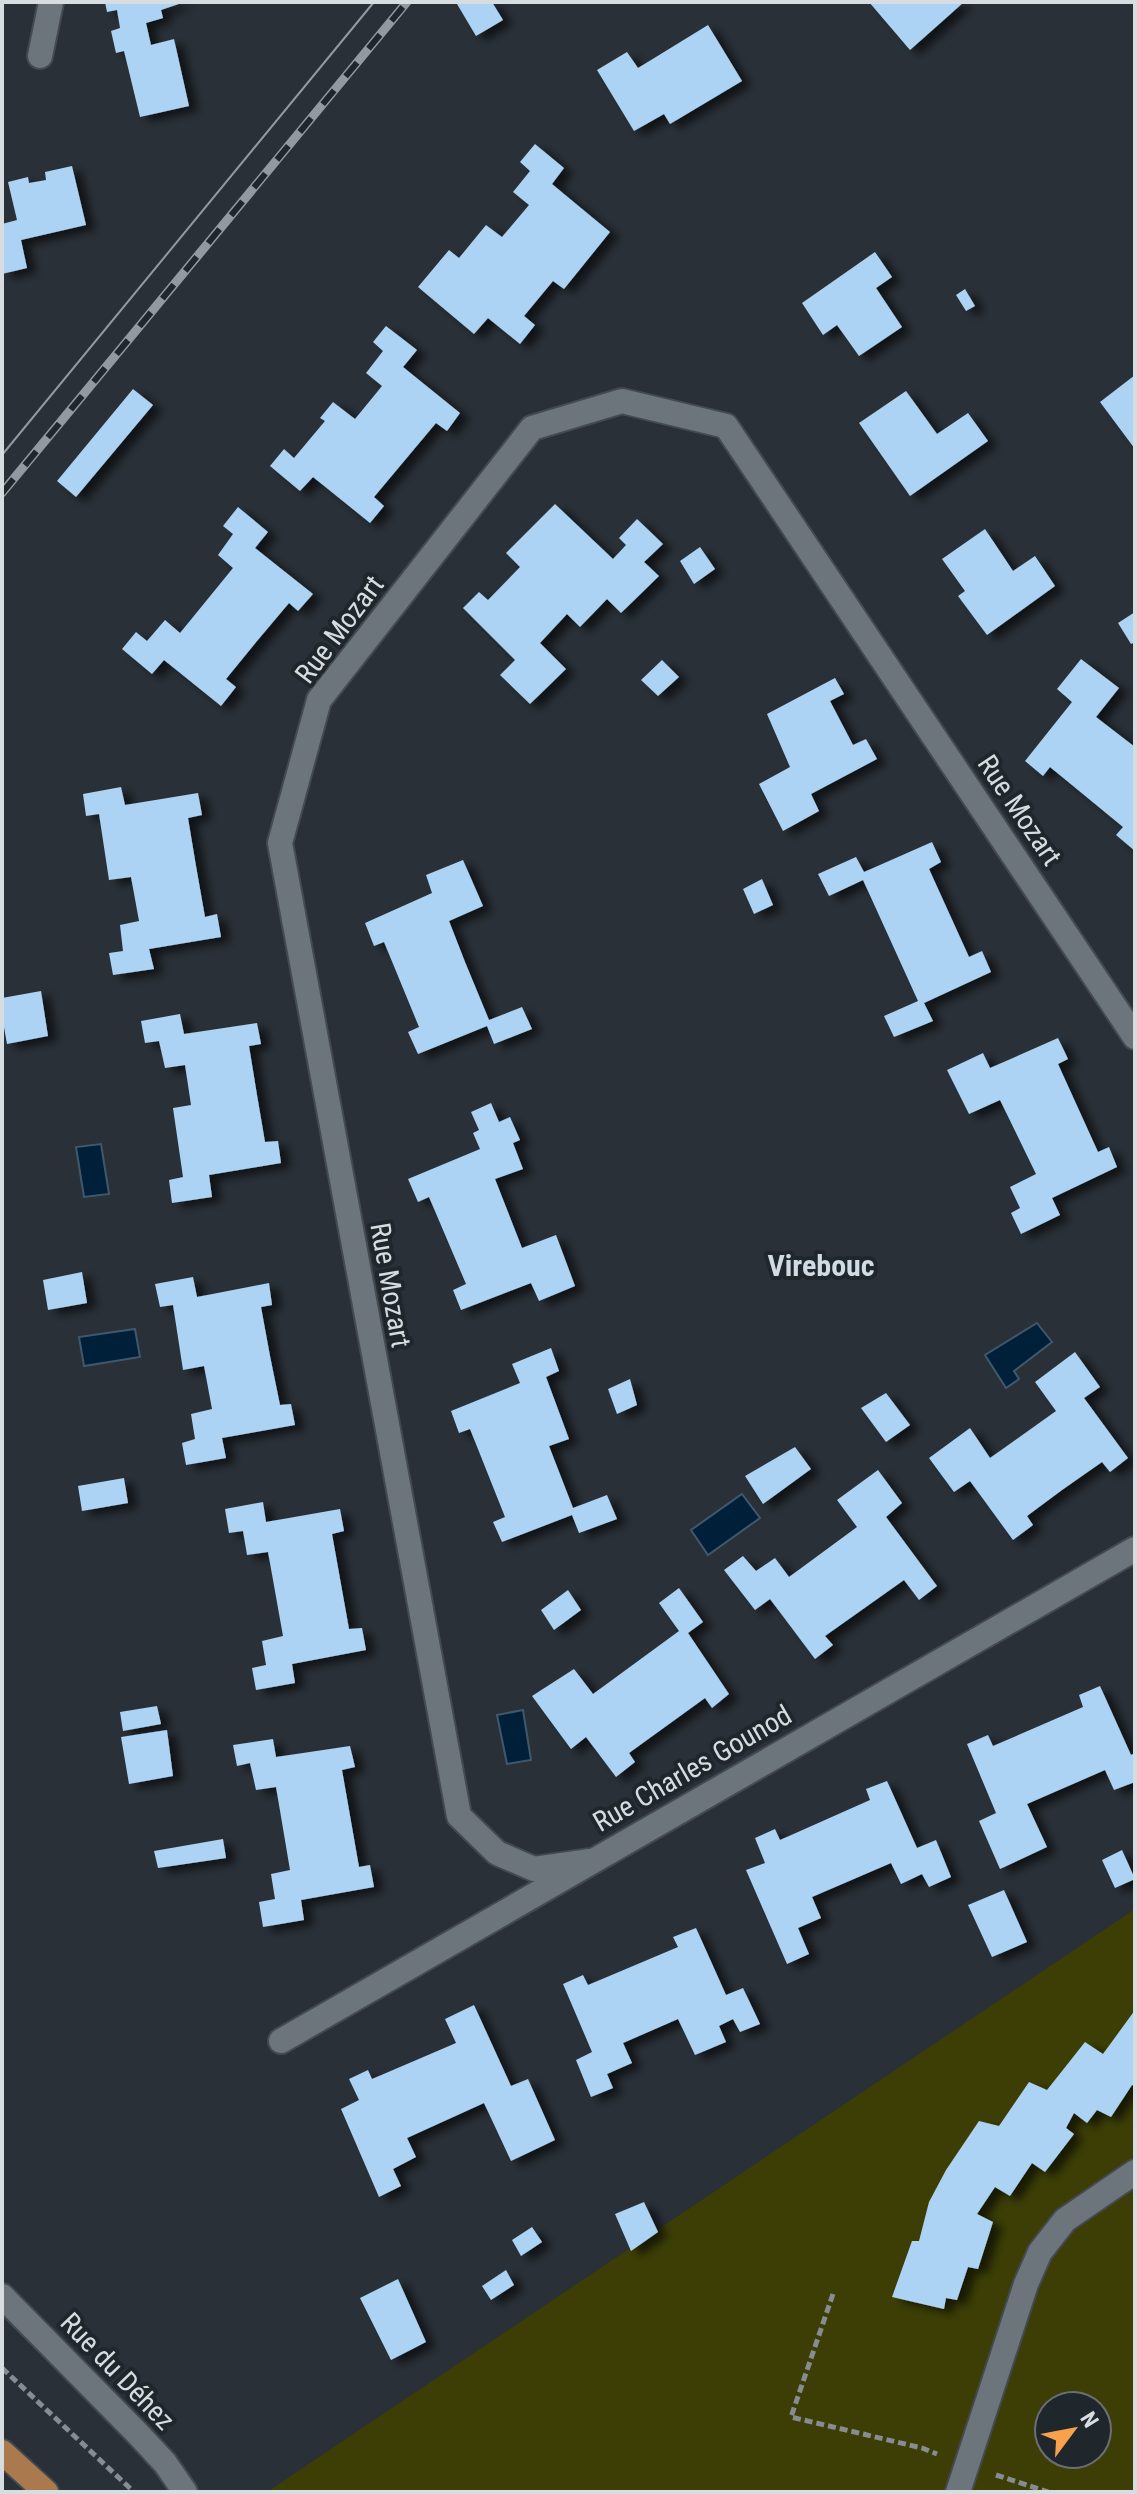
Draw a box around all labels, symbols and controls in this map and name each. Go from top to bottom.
street label: Rue Mozart [288,569,391,690]
street label: Rue Mozart [971,749,1069,872]
street label: Rue Mozart [363,1220,418,1350]
district label: Virebouc [767,1248,875,1283]
street label: Rue Charles Gounod [587,1698,797,1839]
street label: Rue du Déhez [54,2306,182,2437]
north arrow [1033,2390,1113,2470]
text: N [1075,2407,1104,2432]

